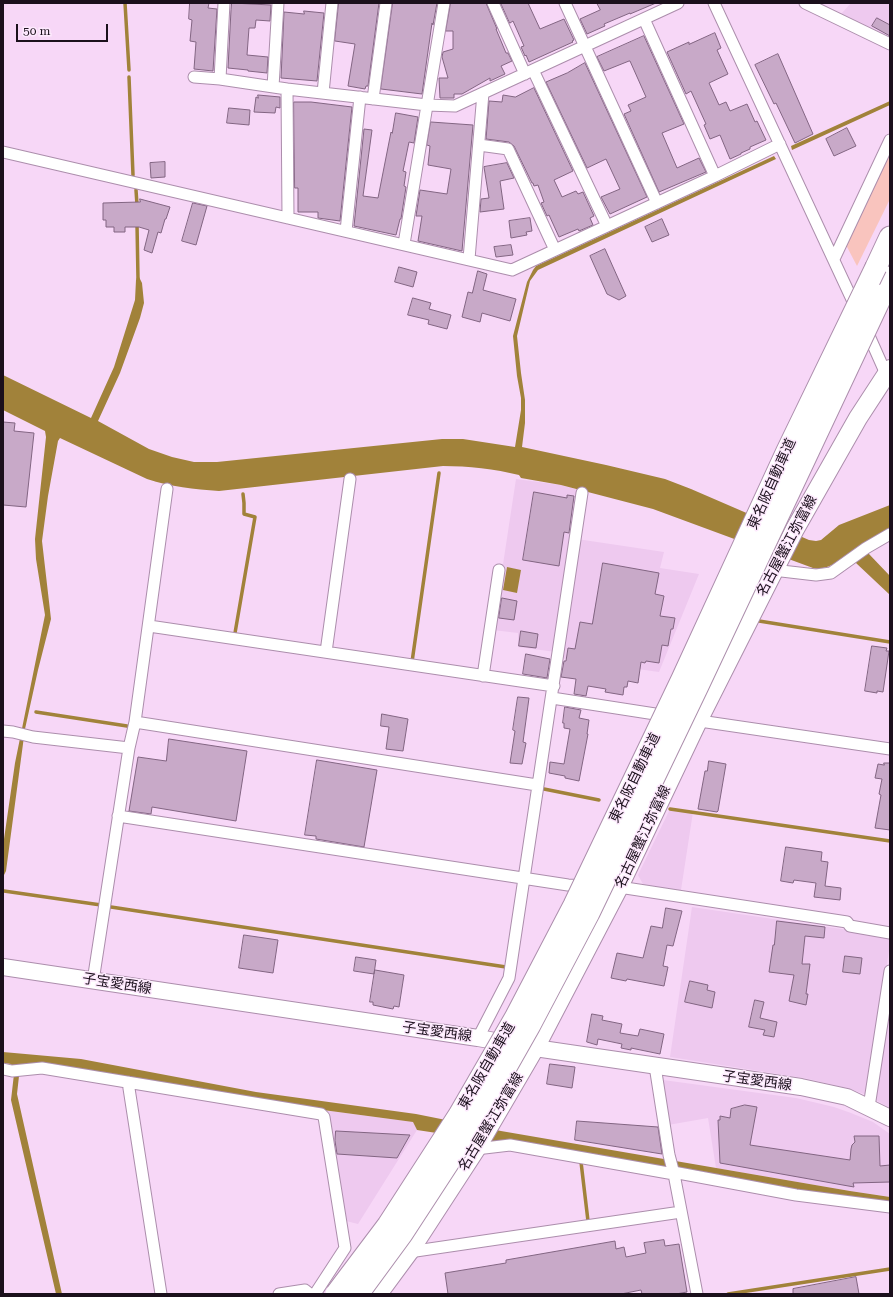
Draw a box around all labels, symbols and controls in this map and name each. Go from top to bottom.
scale bar [18,16,110,42]
text: 50 m [23,24,50,38]
street label: 東名阪自動車道 [744,436,800,532]
street label: 名古屋蟹江弥富線 [753,493,821,599]
street label: 東名阪自動車道 [606,730,664,826]
street label: 名古屋蟹江弥富線 [612,783,674,891]
street label: 子宝愛西線 [81,970,153,998]
street label: 子宝愛西線 [401,1019,473,1045]
street label: 東名阪自動車道 [455,1019,519,1113]
street label: 子宝愛西線 [721,1068,793,1094]
street label: 名古屋蟹江弥富線 [455,1070,527,1174]

